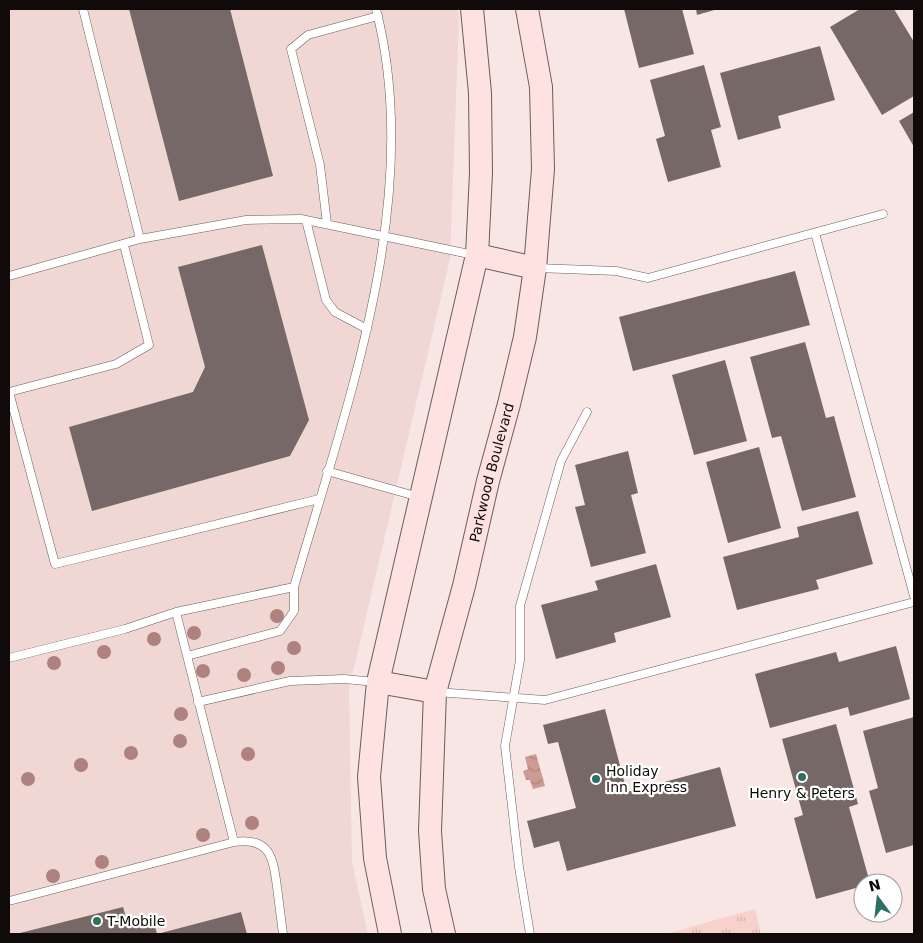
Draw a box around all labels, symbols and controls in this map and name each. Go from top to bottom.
street label: Parkwood Boulevard [466,401,517,544]
place label: Holiday Inn Express [606,763,687,795]
marker: Henry & Peters [796,771,808,783]
marker: Holiday Inn Express [590,773,602,785]
place label: Henry & Peters [749,785,855,801]
north arrow [853,873,903,923]
text: N [867,876,882,895]
place label: T-Mobile [106,913,165,929]
marker: T-Mobile [91,915,103,927]

